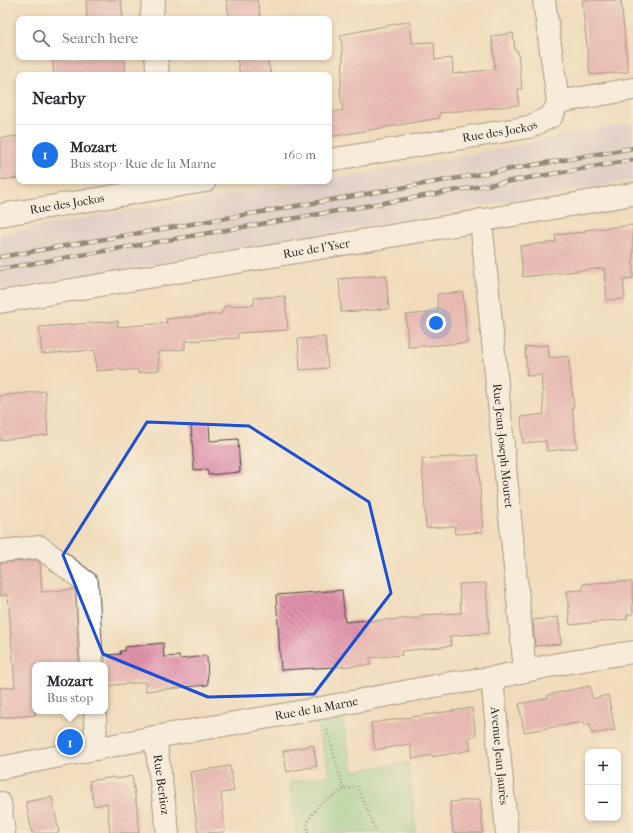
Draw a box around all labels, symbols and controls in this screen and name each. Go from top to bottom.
search box [16,16,332,60]
icon: search [30,27,52,49]
text: Search here [62,29,138,47]
text: Nearby [32,88,86,108]
street label: Rue des Jockos [461,117,540,145]
text: Mozart [70,138,117,156]
text: 1 [43,147,47,162]
text: 160 m [284,147,316,162]
text: Bus stop · Rue de la Marne [70,156,216,171]
street label: Rue des Jockos [29,191,106,217]
street label: Rue de l'Yser [282,236,352,261]
your location [426,313,446,333]
street label: Rue Jean-Joseph Mouret [490,383,516,510]
popup [32,662,108,714]
text: Mozart [47,672,93,690]
text: Bus stop [47,690,93,705]
street label: Rue de la Marne [273,694,360,723]
street label: Avenue Jean Jaurès [488,705,511,806]
pin: 1 [57,727,83,757]
map controls [585,749,621,821]
button: + [585,749,621,785]
street label: Rue Berlioz [150,754,173,816]
button: − [585,785,621,821]

